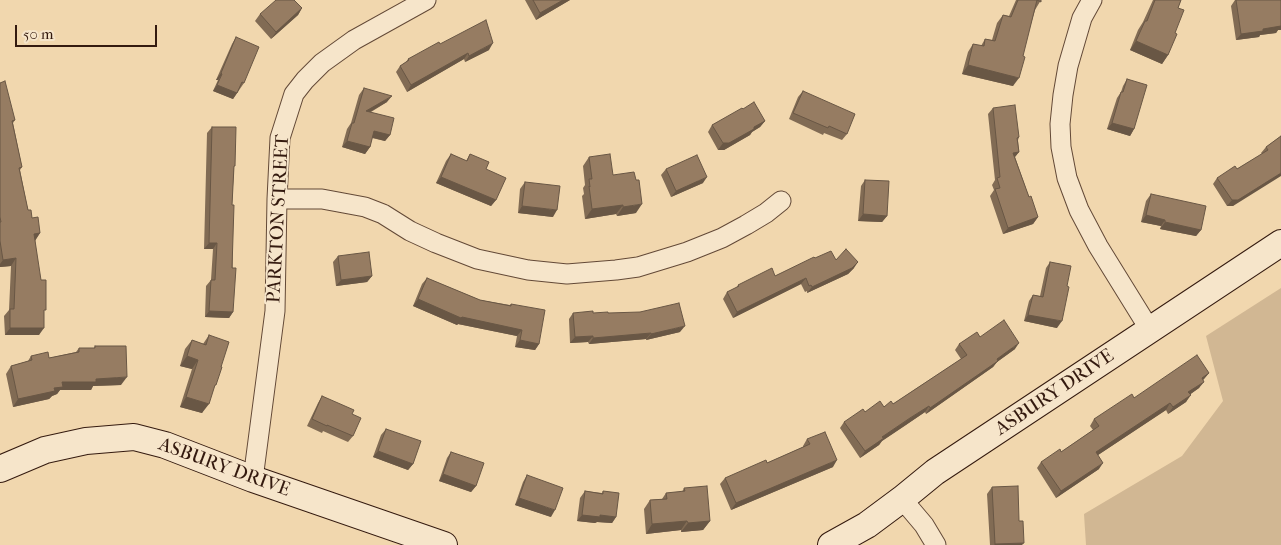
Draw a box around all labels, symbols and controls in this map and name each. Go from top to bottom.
scale bar [18,15,160,47]
text: 50 m [23,25,53,43]
street label: PARKTON STREET [263,134,295,304]
street label: ASBURY DRIVE [991,345,1119,441]
street label: ASBURY DRIVE [155,434,293,502]

